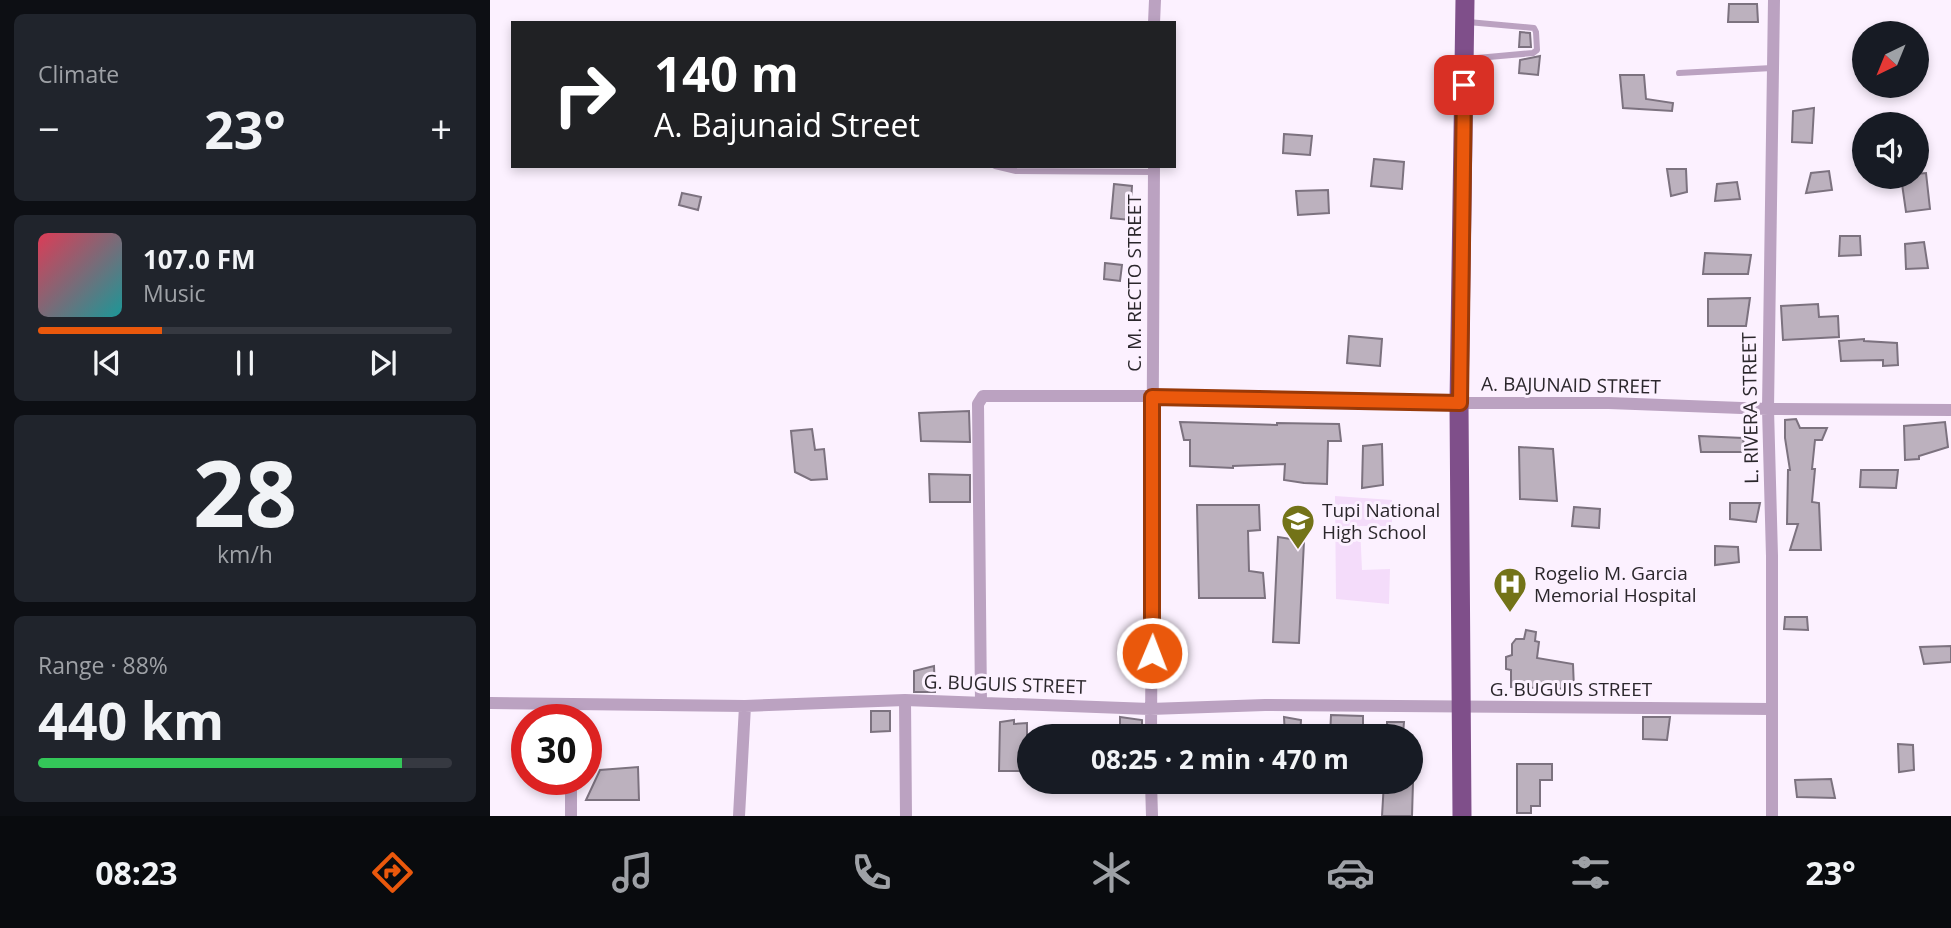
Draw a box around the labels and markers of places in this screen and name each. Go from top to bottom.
pin [1434,55,1494,115]
place label: Tupi National High School [1322,497,1440,545]
school or university icon: Tupi National High School [1279,502,1317,551]
place label: Rogelio M. Garcia Memorial Hospital [1534,560,1697,608]
hospital icon: Rogelio M. Garcia Memorial Hospital [1491,565,1529,614]

